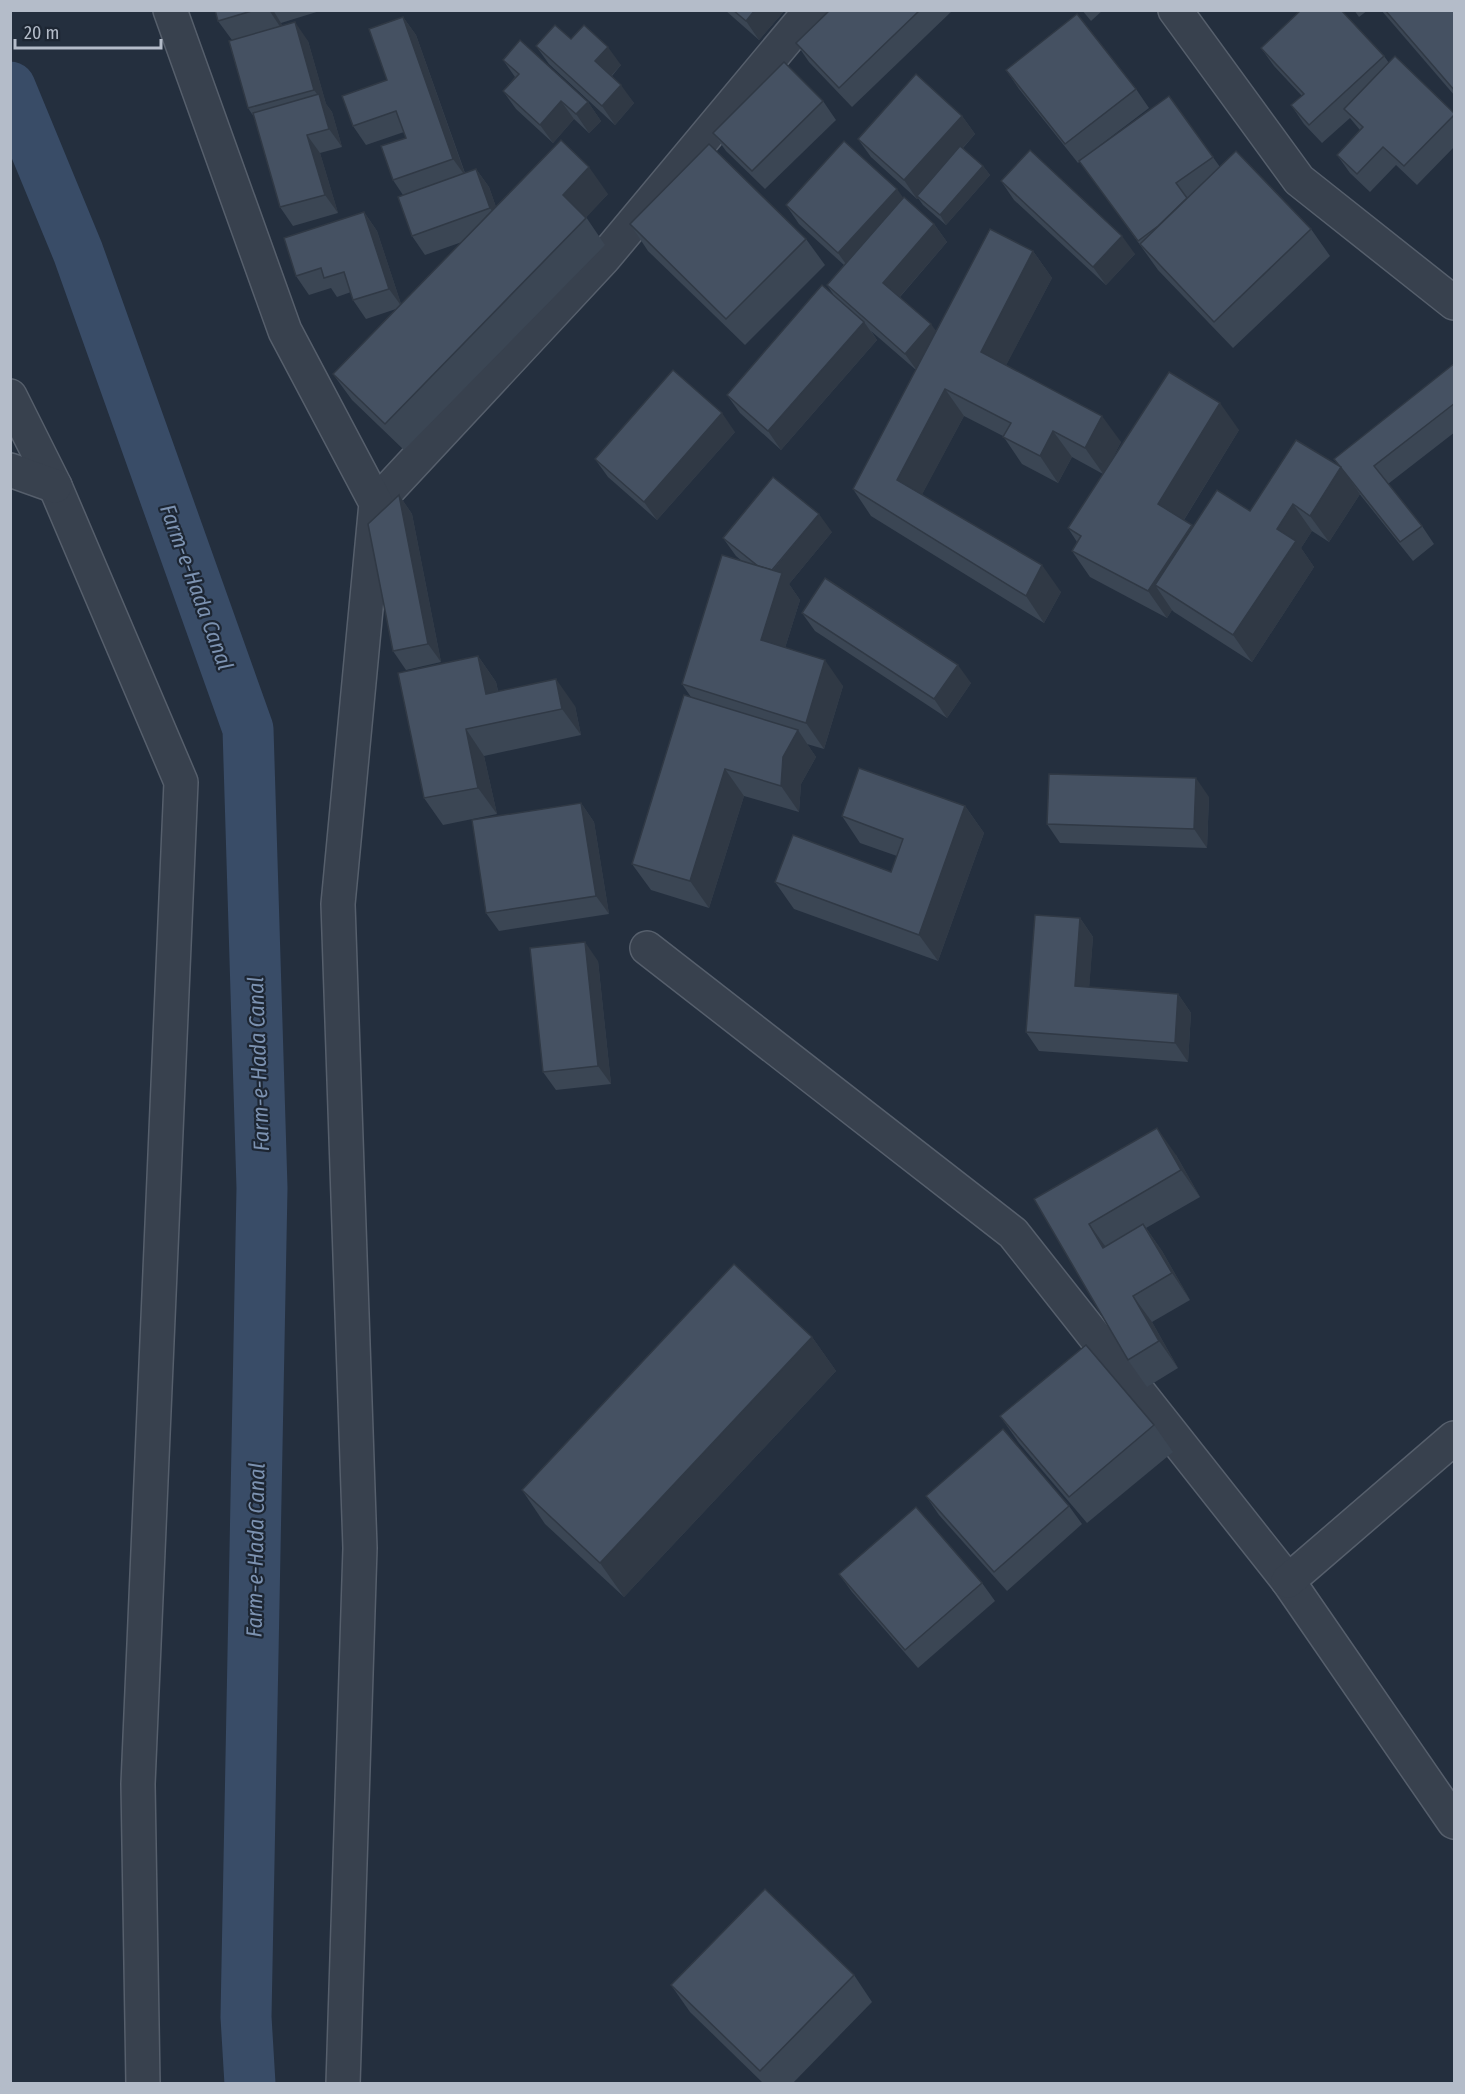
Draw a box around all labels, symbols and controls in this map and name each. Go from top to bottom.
scale bar [15,12,160,50]
text: 20 m [24,22,59,44]
water label: Farm-e-Hada Canal [154,501,239,674]
water label: Farm-e-Hada Canal [242,976,275,1152]
water label: Farm-e-Hada Canal [240,1462,271,1637]

